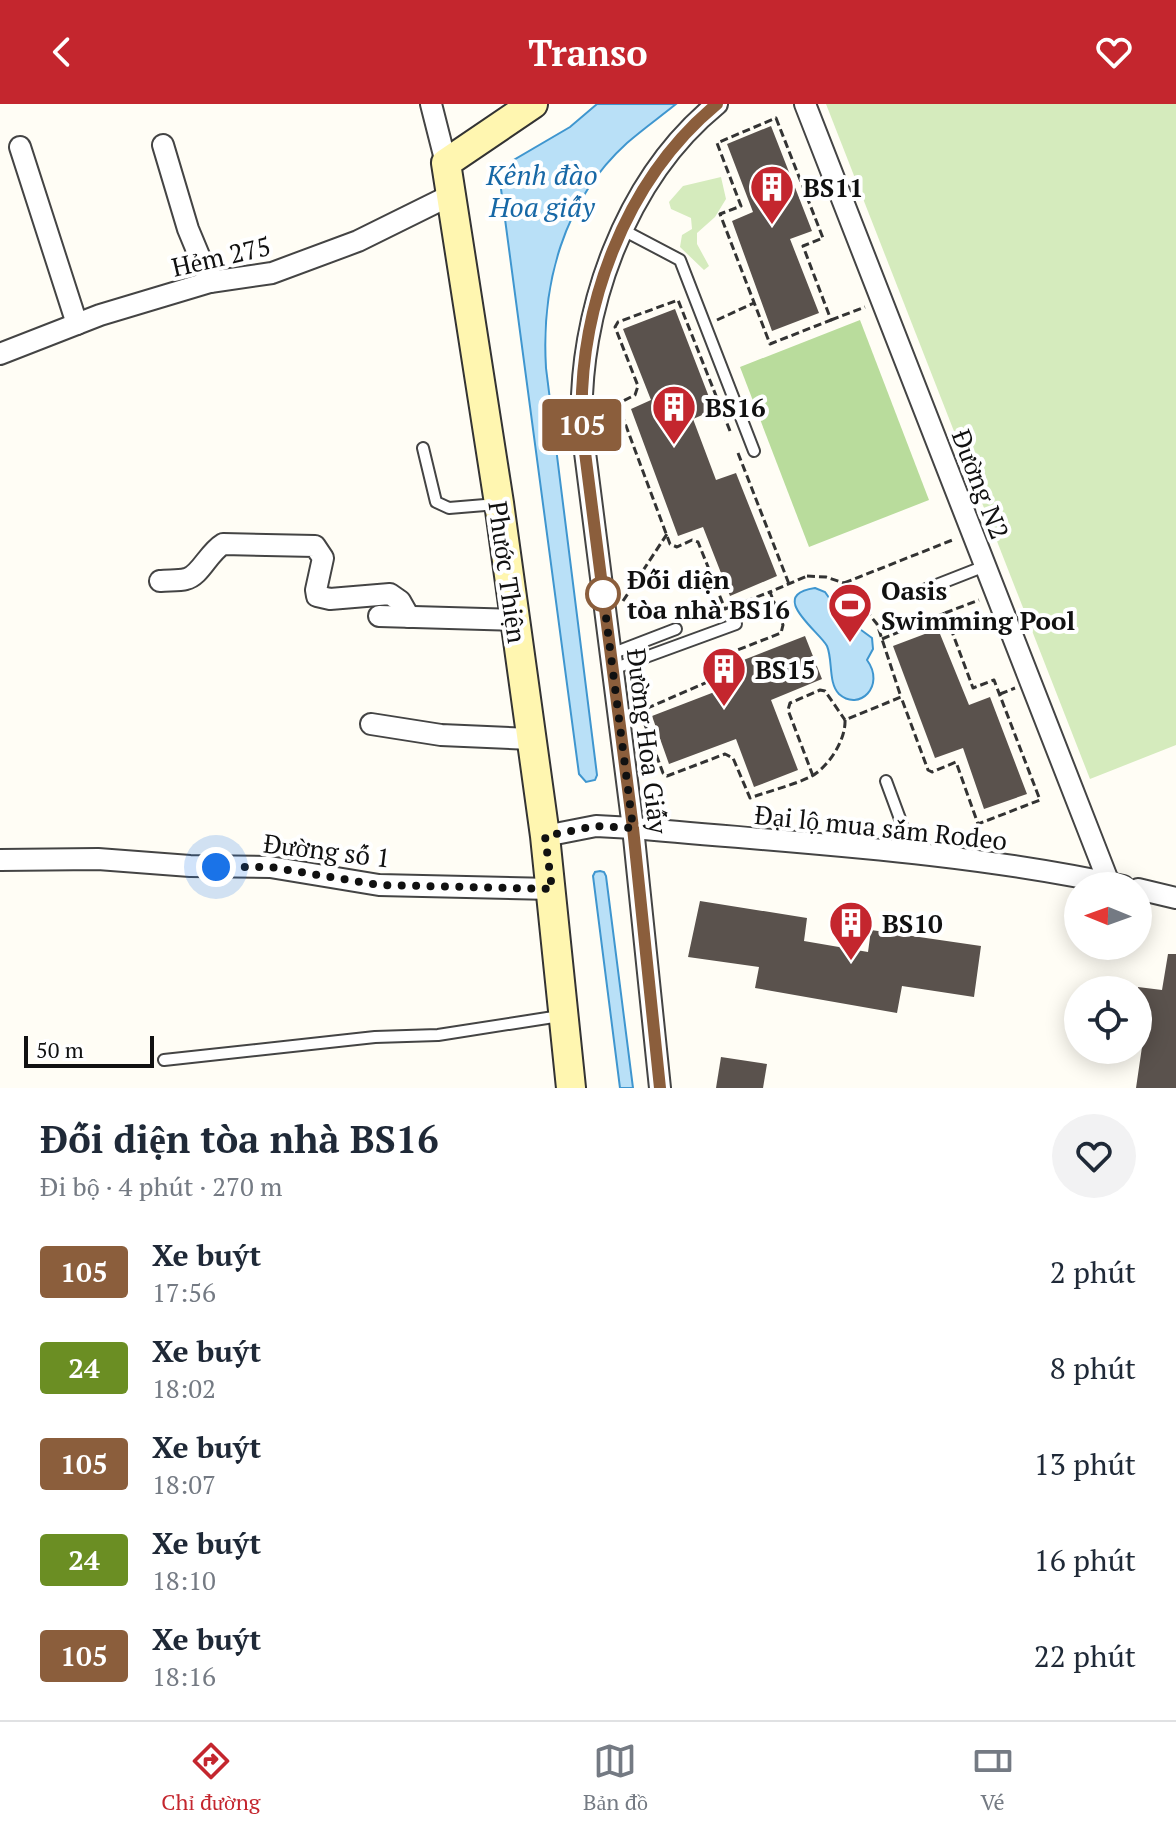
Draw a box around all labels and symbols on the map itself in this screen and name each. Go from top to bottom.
water label: Kênh đào Hoa giấy [485,156,598,225]
building icon: BS11 [748,163,796,226]
place label: BS11 [803,170,864,204]
street label: Hẻm 275 [168,228,274,284]
building icon: BS16 [650,383,698,446]
place label: BS16 [705,390,766,424]
line badge: 105 [536,399,628,451]
street label: Đường N2 [945,424,1017,544]
street label: Phước Thiện [481,499,535,645]
place label: Đối diện tòa nhà BS16 [627,562,790,626]
place label: Oasis Swimming Pool [881,573,1075,637]
marker: Đối diện tòa nhà BS16 [586,577,620,611]
sports icon: Oasis Swimming Pool [826,581,874,644]
building icon: BS15 [700,645,748,708]
street label: Đường Hoa Giấy [620,646,676,836]
place label: BS15 [755,652,816,686]
street label: Đại lộ mua sắm Rodeo [753,797,1009,857]
street label: Đường số 1 [262,825,392,875]
your location [196,847,236,887]
north arrow [1064,872,1152,960]
building icon: BS10 [827,899,875,962]
place label: BS10 [882,906,943,940]
scale bar [24,1032,154,1068]

